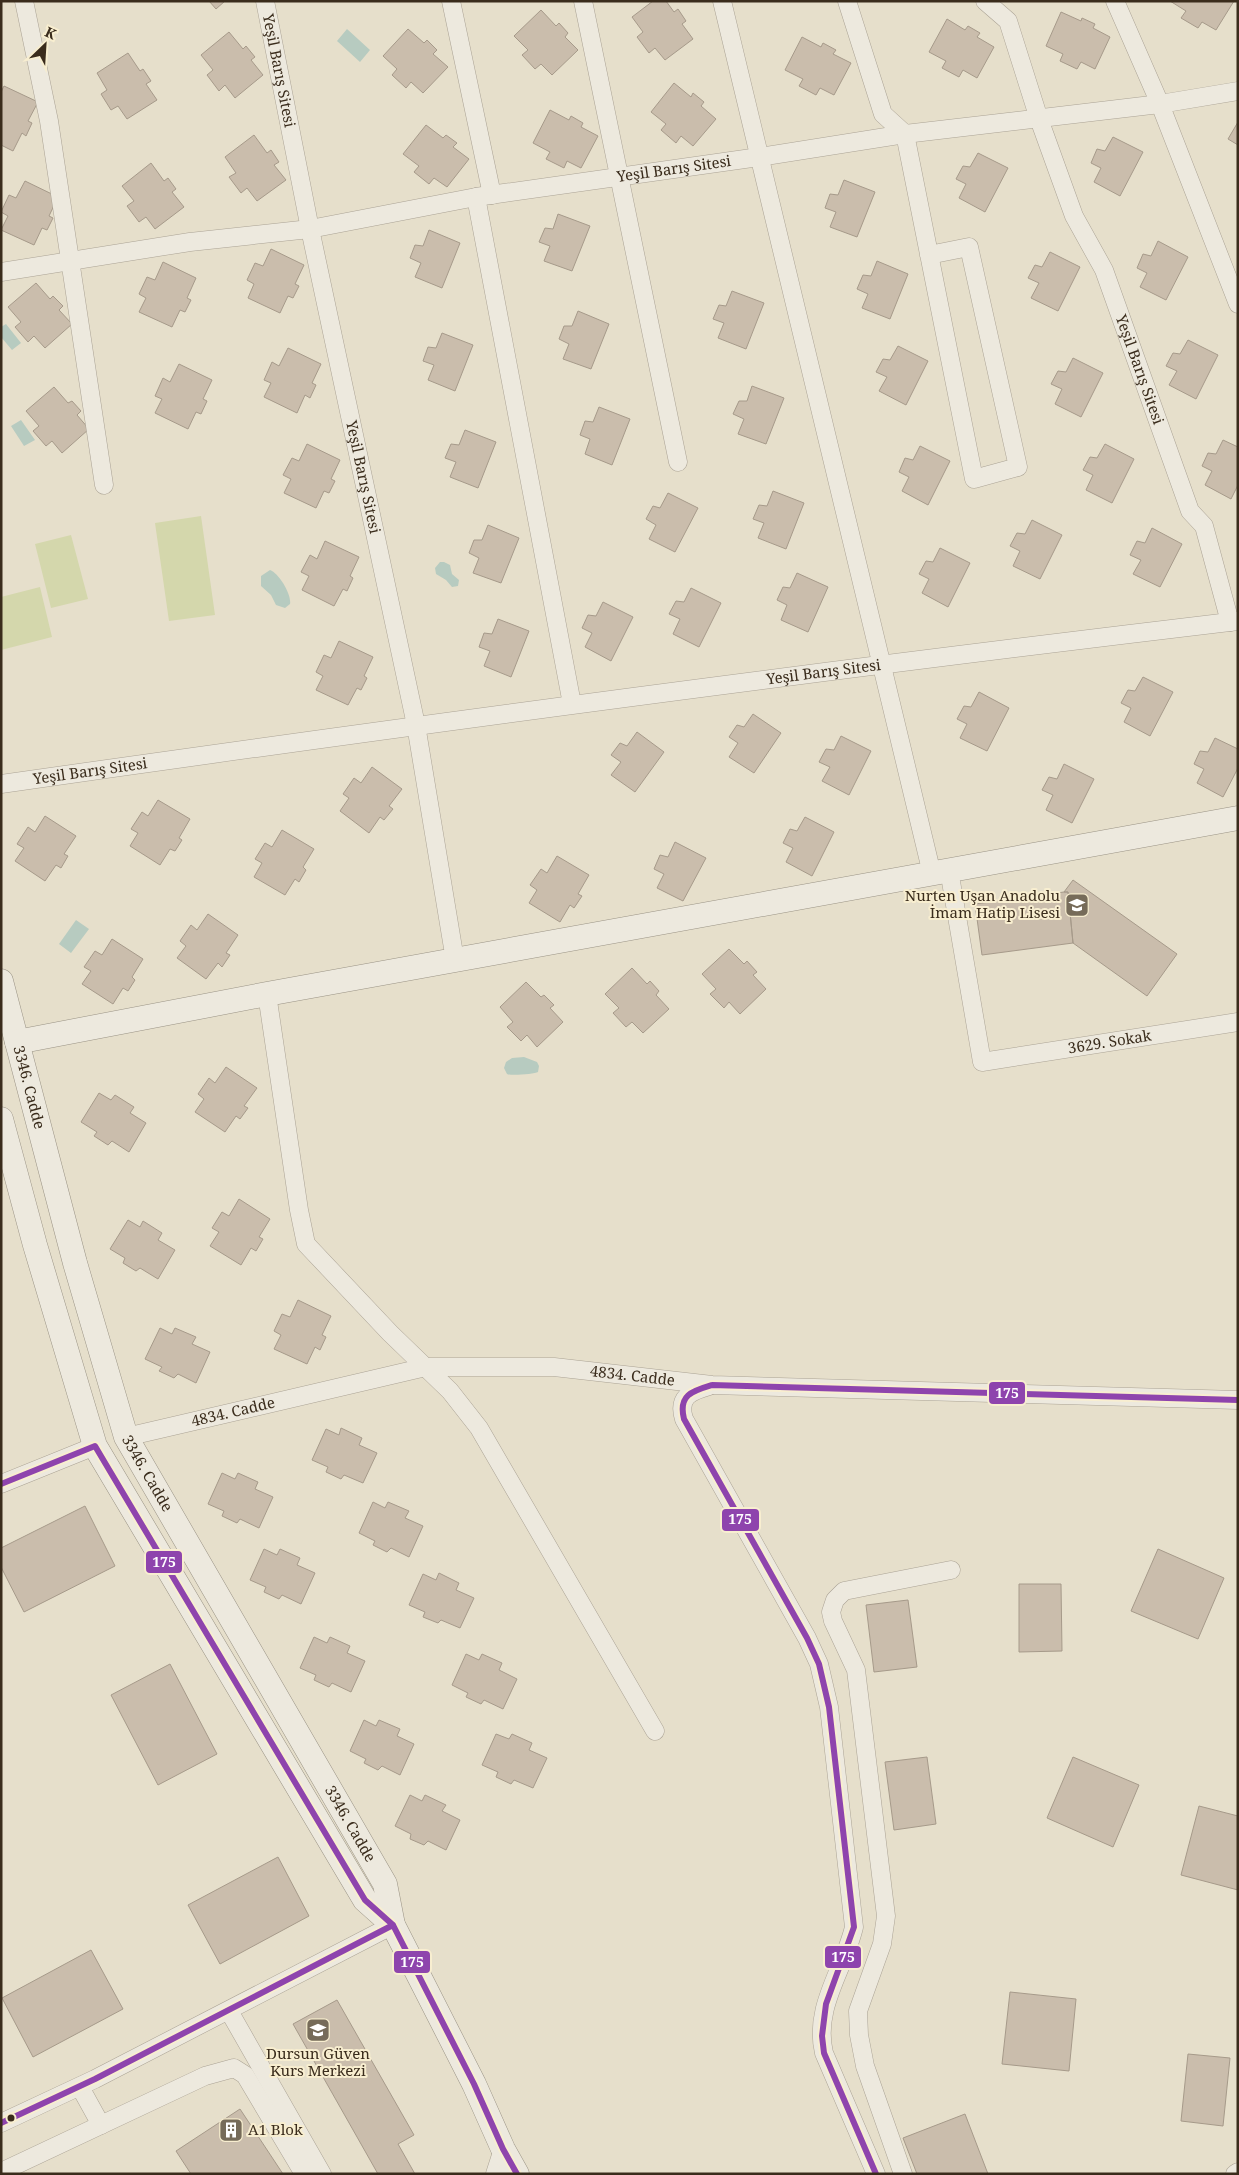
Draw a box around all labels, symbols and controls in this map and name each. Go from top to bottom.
street label: Yeşil Barış Sitesi [259,11,301,129]
north arrow [20,20,70,70]
text: K [42,22,60,44]
street label: Yeşil Barış Sitesi [614,150,732,186]
street label: Yeşil Barış Sitesi [1111,311,1169,427]
street label: Yeşil Barış Sitesi [342,417,386,535]
street label: Yeşil Barış Sitesi [764,654,882,689]
street label: Yeşil Barış Sitesi [31,752,149,788]
place label: Nurten Uşan Anadolu İmam Hatip Lisesi [905,885,1060,922]
school or university icon: Nurten Uşan Anadolu İmam Hatip Lisesi [1064,892,1090,918]
street label: 3629. Sokak [1066,1025,1153,1057]
street label: 3346. Cadde [9,1043,50,1131]
street label: 4834. Cadde [589,1360,676,1390]
line badge: 175 [988,1381,1026,1405]
text: 175 [995,1383,1019,1402]
street label: 4834. Cadde [189,1392,277,1430]
street label: 3346. Cadde [118,1431,178,1515]
line badge: 175 [721,1508,760,1532]
text: 175 [728,1509,752,1528]
line badge: 175 [145,1550,183,1574]
text: 175 [152,1552,176,1571]
street label: 3346. Cadde [321,1781,381,1865]
line badge: 175 [824,1945,862,1969]
text: 175 [831,1947,855,1966]
line badge: 175 [393,1950,431,1974]
text: 175 [400,1952,424,1971]
school or university icon: Dursun Güven Kurs Merkezi [305,2017,331,2043]
place label: Dursun Güven Kurs Merkezi [266,2043,370,2080]
unlabelled marker [6,2113,16,2123]
building icon: A1 Blok [218,2117,244,2143]
place label: A1 Blok [248,2119,303,2139]

